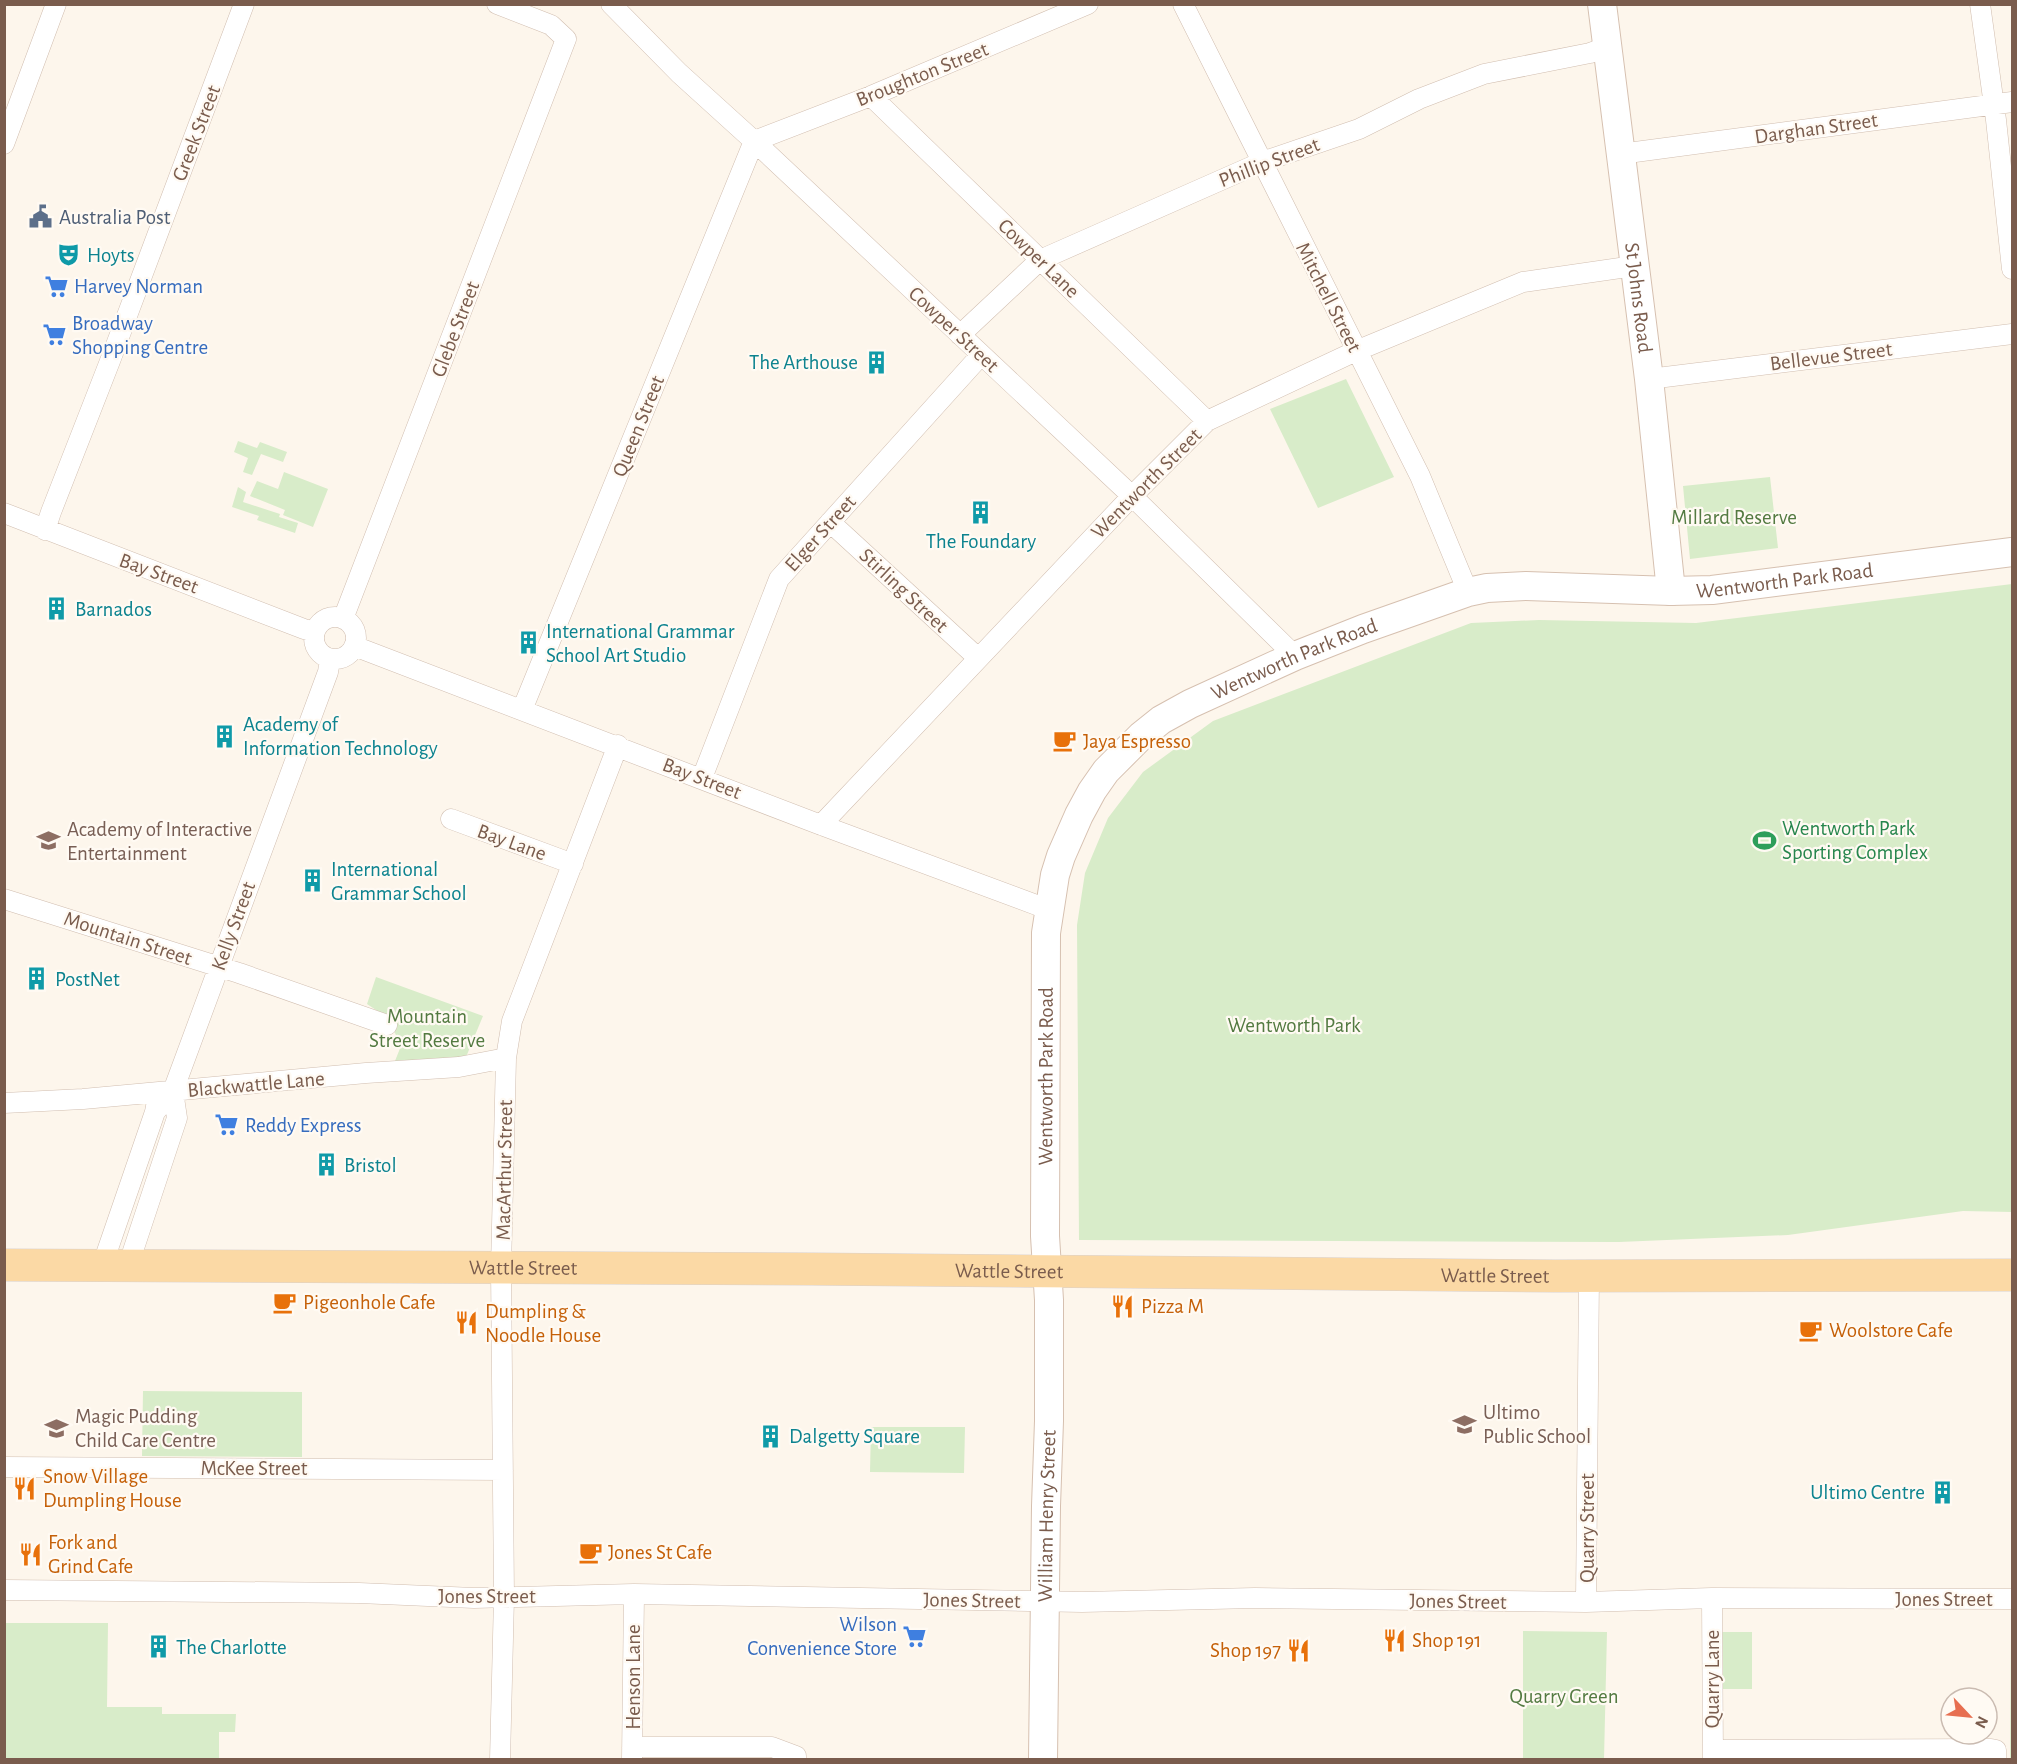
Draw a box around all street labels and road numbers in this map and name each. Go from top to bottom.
street label: Broughton Street [853,38,991,110]
street label: Greek Street [169,82,224,184]
street label: Darghan Street [1753,109,1879,148]
street label: Phillip Street [1216,134,1323,191]
street label: Cowper Lane [994,215,1083,302]
street label: Mitchell Street [1292,239,1365,356]
street label: St Johns Road [1621,241,1656,354]
street label: Glebe Street [428,278,483,380]
street label: Cowper Street [905,283,1003,376]
street label: Bellevue Street [1769,339,1894,374]
street label: Queen Street [609,372,668,480]
street label: Wentworth Street [1087,424,1206,543]
street label: Elger Street [781,491,860,576]
street label: Stirling Street [855,544,952,637]
street label: Bay Street [116,549,201,598]
street label: Wentworth Park Road [1695,560,1874,601]
street label: Wentworth Park Road [1208,615,1380,704]
street label: Bay Street [660,754,744,803]
street label: Bay Lane [474,820,549,865]
street label: Kelly Street [208,879,259,973]
street label: Mountain Street [61,908,195,969]
street label: Wentworth Park Road [1035,987,1057,1165]
street label: Blackwattle Lane [186,1068,326,1101]
street label: MacArthur Street [493,1099,516,1241]
street label: Wattle Street [469,1257,578,1279]
street label: Wattle Street [955,1260,1064,1282]
street label: Wattle Street [1441,1265,1550,1287]
street label: William Henry Street [1035,1429,1060,1602]
street label: McKee Street [201,1458,308,1479]
street label: Quarry Street [1577,1473,1598,1583]
street label: Jones Street [438,1586,536,1607]
street label: Jones Street [923,1589,1021,1612]
street label: Jones Street [1895,1589,1993,1610]
street label: Jones Street [1409,1590,1507,1613]
street label: Henson Lane [623,1624,644,1730]
street label: Quarry Lane [1702,1630,1723,1728]

